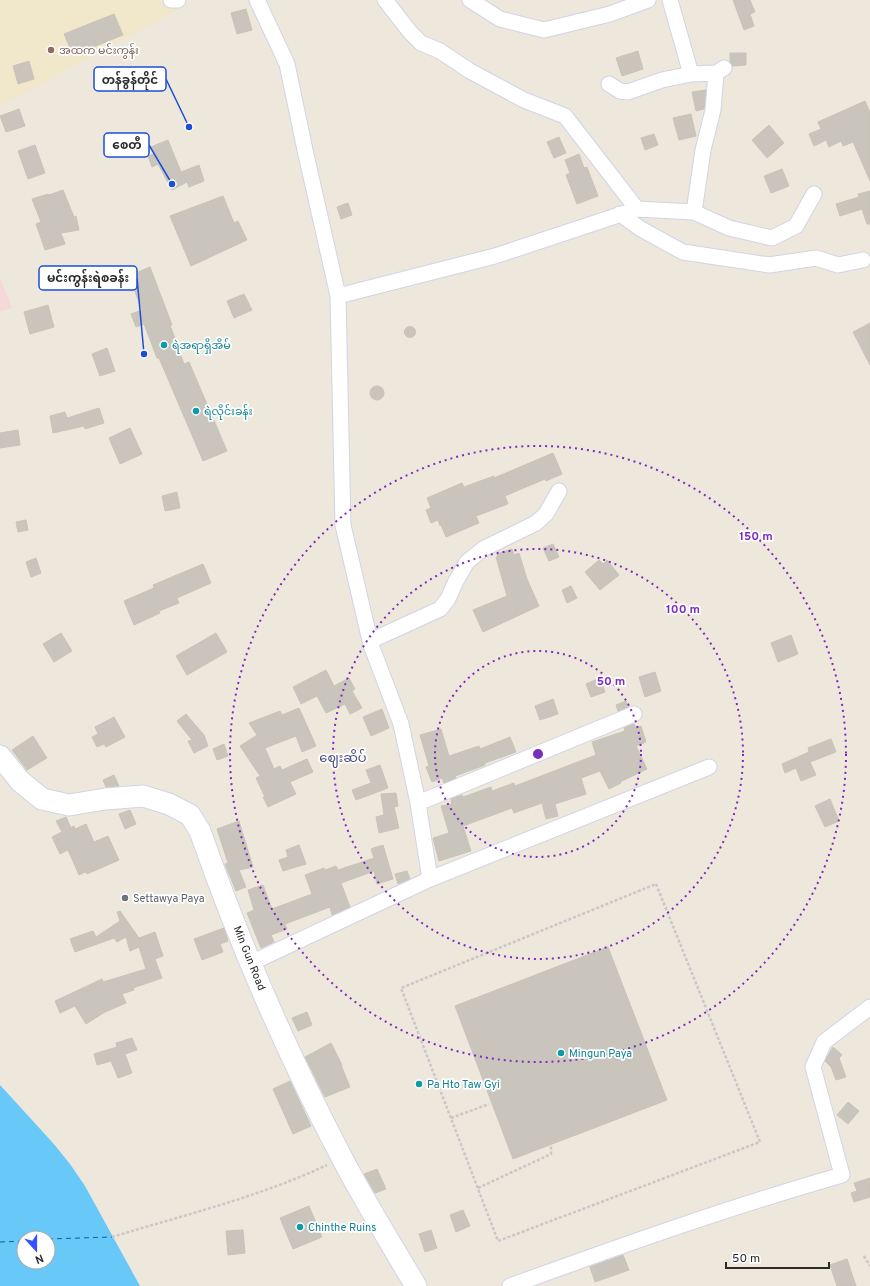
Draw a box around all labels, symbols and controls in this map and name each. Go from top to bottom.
place label: အထက မင်းကွန်း [59,43,139,59]
marker: အထက မင်းကွန်း [46,45,56,55]
callout: တန်ခွန်တိုင် [94,67,166,91]
text: တန်ခွန်တိုင် [102,70,158,91]
callout: စေတီ [104,133,149,157]
text: စေတီ [112,136,142,154]
callout: မင်းကွန်းရဲစခန်း [39,266,137,290]
text: မင်းကွန်းရဲစခန်း [47,268,129,288]
place label: ရဲအရာရှိအိမ် [172,338,231,354]
marker: ရဲအရာရှိအိမ် [159,340,169,350]
place label: ရဲလိုင်းခန်း [204,404,253,420]
marker: ရဲလိုင်းခန်း [191,406,201,416]
text: 150 m [739,529,773,545]
text: 100 m [666,602,700,618]
text: 50 m [597,674,625,690]
centre of rings [531,747,545,761]
district label: ဈေးဆိပ် [319,749,367,768]
place label: Settawya Paya [133,892,205,906]
marker: Settawya Paya [120,893,130,903]
street label: Min Gun Road [230,924,268,993]
place label: Mingun Paya [569,1047,632,1061]
marker: Mingun Paya [556,1048,566,1058]
place label: Pa Hto Taw Gyi [427,1078,500,1092]
marker: Pa Hto Taw Gyi [414,1079,424,1089]
place label: Chinthe Ruins [308,1221,376,1235]
marker: Chinthe Ruins [295,1222,305,1232]
north arrow [16,1230,56,1270]
scale bar [726,1244,829,1270]
text: N [33,1250,45,1266]
text: 50 m [732,1251,760,1267]

